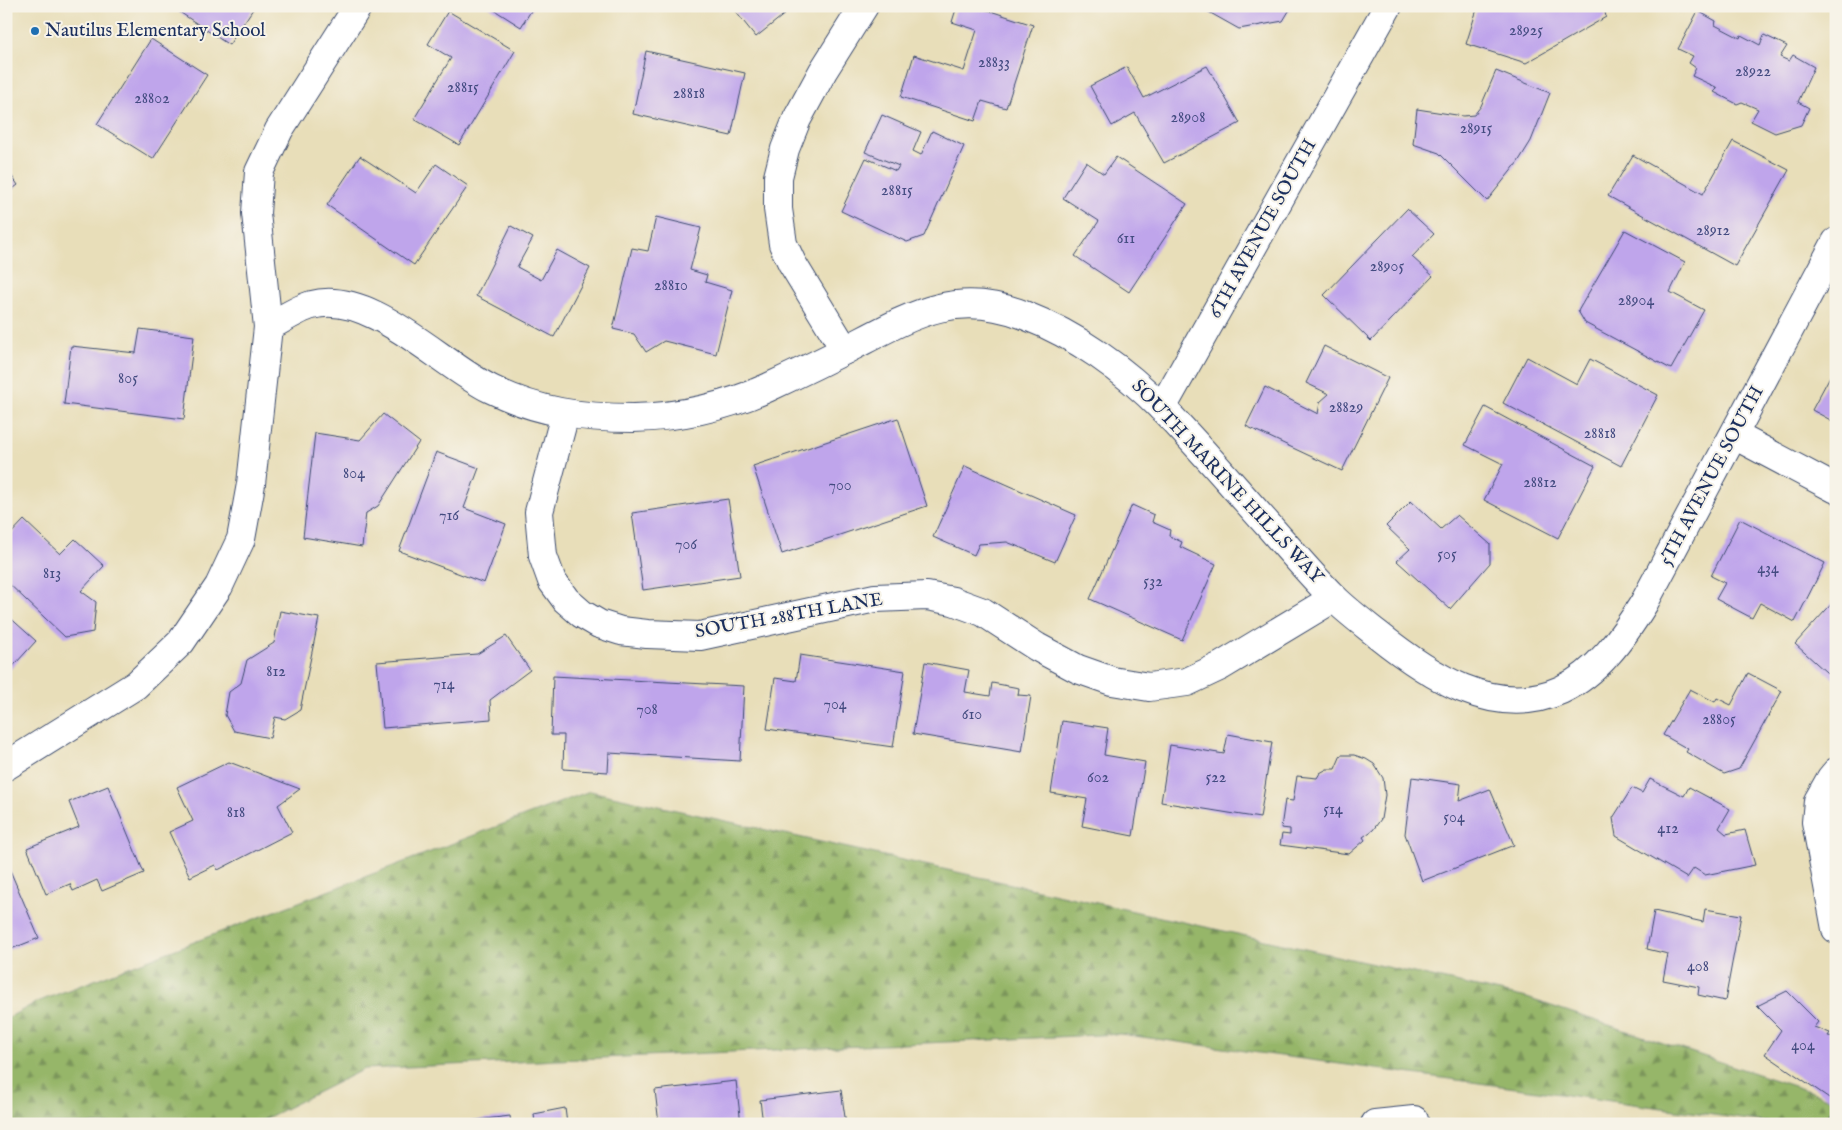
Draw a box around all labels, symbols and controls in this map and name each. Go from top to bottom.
place label: Nautilus Elementary School [45,19,266,43]
house number: 28925 [1509,21,1543,41]
marker: Nautilus Elementary School [29,25,41,37]
house number: 28833 [978,53,1010,73]
house number: 28922 [1735,62,1771,82]
house number: 28815 [447,78,479,98]
house number: 28818 [673,84,705,104]
house number: 28802 [134,89,170,109]
house number: 28908 [1171,108,1205,128]
house number: 28915 [1460,119,1492,139]
street label: 6TH AVENUE SOUTH [1204,135,1322,323]
house number: 28815 [881,181,913,201]
house number: 28912 [1696,221,1730,241]
house number: 611 [1117,229,1135,249]
house number: 28905 [1370,257,1404,277]
house number: 28810 [654,276,688,296]
house number: 28904 [1618,291,1654,311]
house number: 805 [118,369,138,389]
street label: SOUTH MARINE HILLS WAY [1126,375,1329,590]
street label: 5TH AVENUE SOUTH [1654,382,1770,570]
house number: 28829 [1329,398,1363,418]
house number: 28818 [1584,424,1616,444]
house number: 804 [343,464,365,484]
house number: 28812 [1523,473,1557,493]
house number: 700 [828,476,852,496]
house number: 716 [439,506,459,526]
house number: 706 [675,535,697,555]
house number: 505 [1437,545,1457,565]
house number: 434 [1757,559,1779,579]
house number: 813 [43,564,61,584]
house number: 532 [1143,572,1163,592]
street label: SOUTH 288TH LANE [693,588,885,644]
house number: 812 [266,662,286,682]
house number: 714 [433,675,455,695]
house number: 704 [823,695,847,715]
house number: 708 [636,700,658,720]
house number: 610 [962,705,982,725]
house number: 28805 [1702,710,1736,730]
house number: 602 [1087,768,1109,788]
house number: 522 [1206,768,1226,788]
house number: 514 [1323,800,1343,820]
house number: 818 [227,803,245,823]
house number: 504 [1443,808,1465,828]
house number: 412 [1657,819,1679,839]
house number: 408 [1687,957,1709,977]
house number: 404 [1791,1036,1815,1056]

